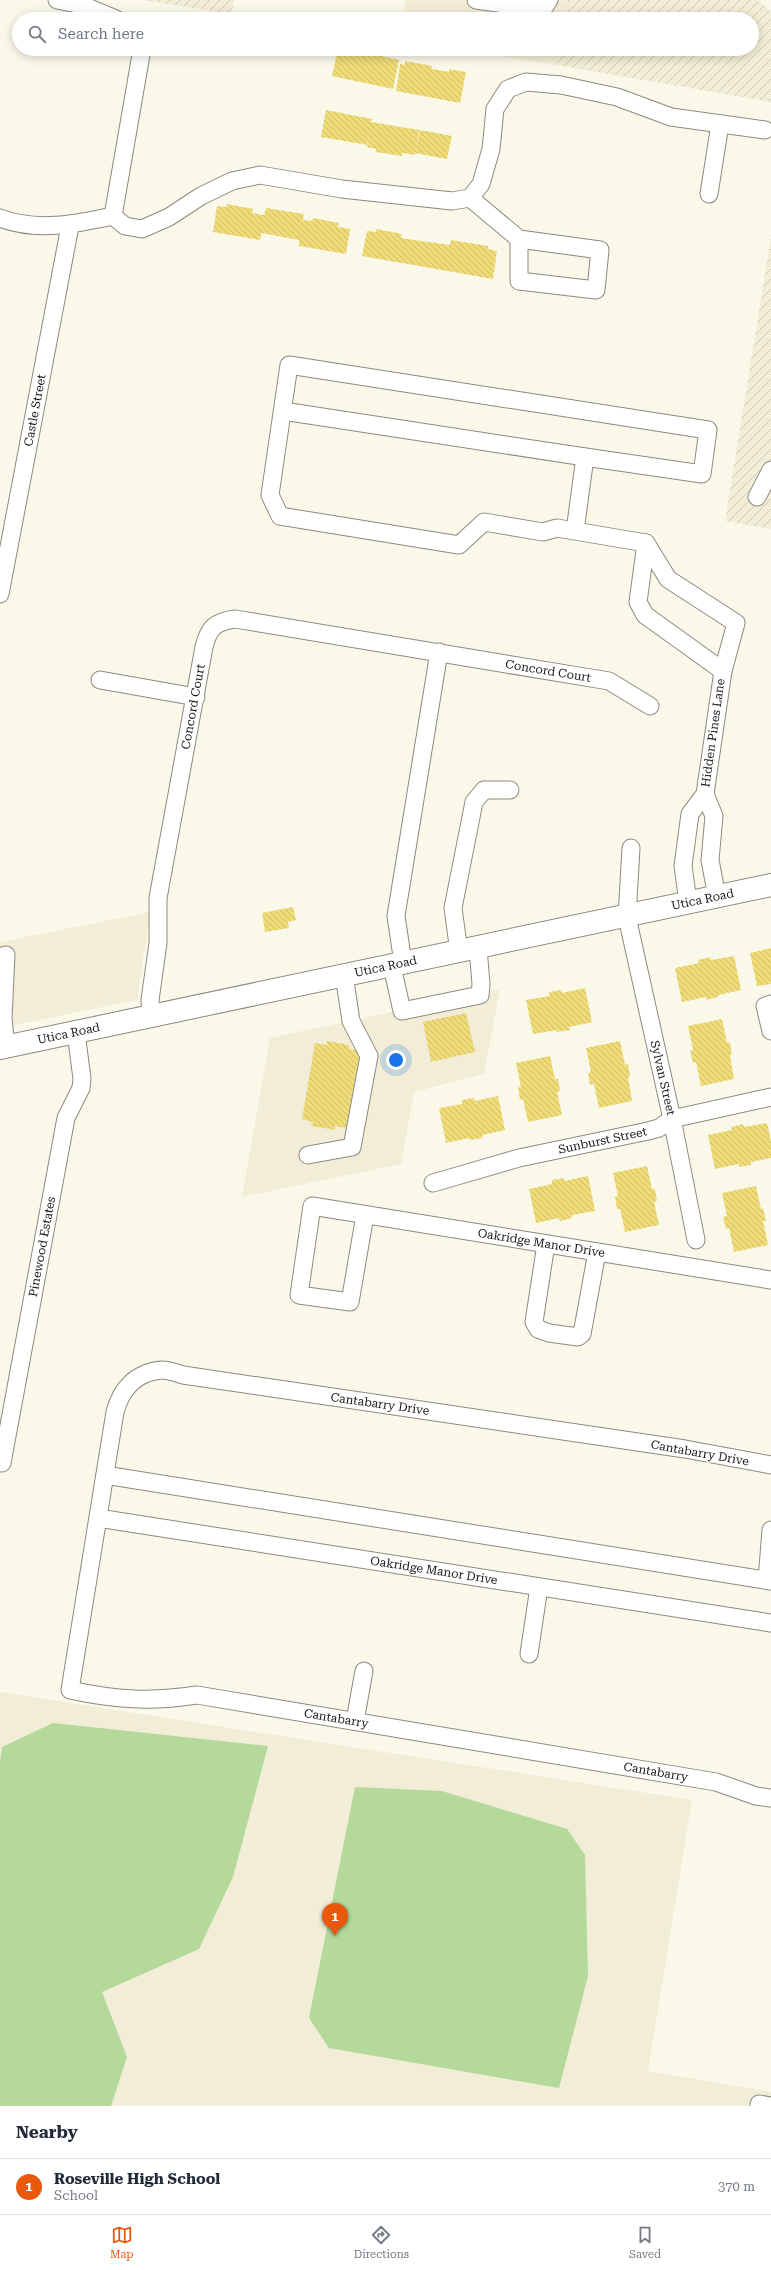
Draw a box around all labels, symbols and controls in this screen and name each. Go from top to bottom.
search box [12,12,759,56]
icon: search [26,23,48,45]
text: Search here [58,25,144,43]
street label: Castle Street [21,373,49,448]
street label: Concord Court [504,657,593,685]
street label: Concord Court [178,662,208,751]
street label: Hidden Pines Lane [698,677,728,788]
street label: Utica Road [670,886,735,913]
street label: Utica Road [353,953,418,980]
street label: Utica Road [36,1020,101,1047]
street label: Sylvan Street [648,1039,678,1117]
your location [386,1050,406,1070]
street label: Sunburst Street [557,1124,649,1157]
street label: Pinewood Estates [26,1195,58,1298]
street label: Oakridge Manor Drive [477,1226,606,1260]
street label: Cantabarry Drive [330,1390,431,1418]
street label: Cantabarry Drive [650,1437,751,1469]
street label: Oakridge Manor Drive [369,1554,499,1587]
street label: Cantabarry [303,1706,370,1731]
street label: Cantabarry [622,1760,690,1784]
pin: 1 [322,1903,348,1936]
text: Nearby [16,2122,78,2142]
text: Roseville High School [54,2170,220,2188]
text: 1 [25,2179,33,2194]
text: 370 m [718,2179,755,2194]
text: School [54,2188,98,2203]
tab: Map [110,2224,134,2261]
tab: Directions [354,2224,409,2261]
tab: Saved [629,2224,661,2261]

